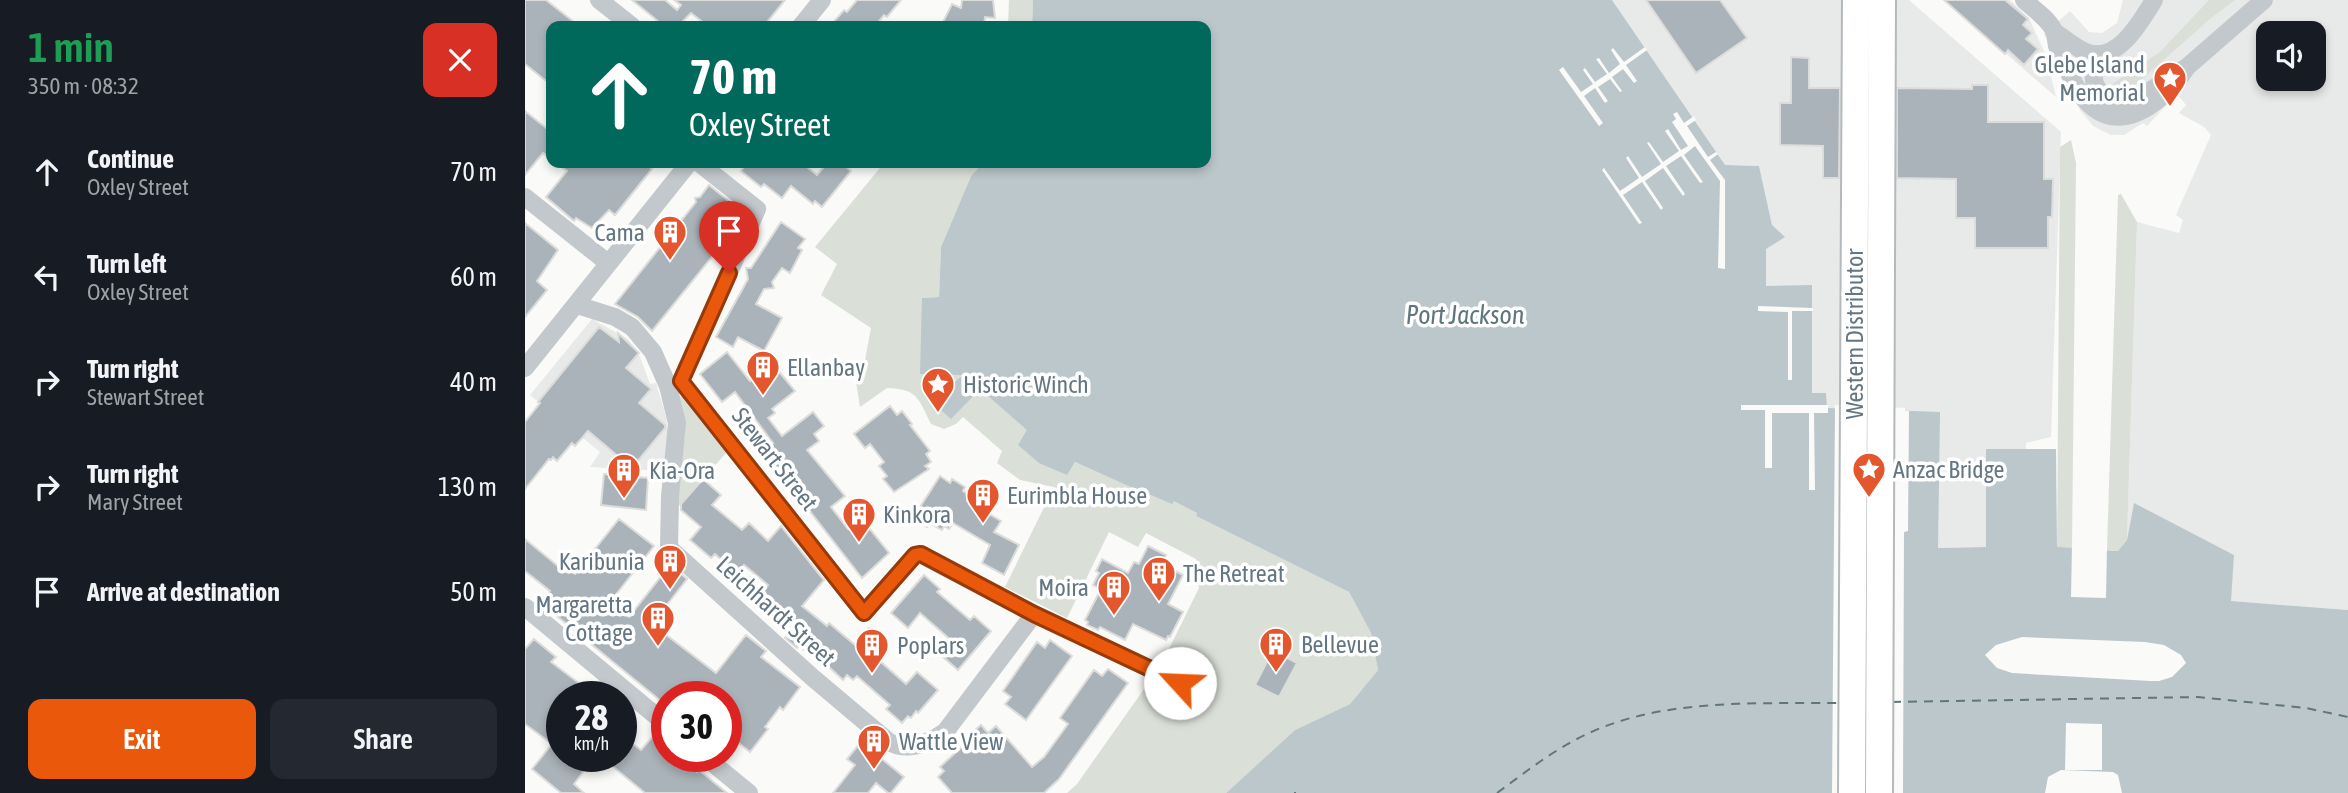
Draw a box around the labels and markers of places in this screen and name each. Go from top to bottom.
place label: Glebe Island Memorial [2035,51,2146,106]
place icon: Glebe Island Memorial [2151,59,2189,108]
pin [699,201,759,273]
building icon: Cama [651,213,689,262]
place label: Cama [595,219,645,246]
building icon: Ellanbay [744,348,782,397]
place label: Ellanbay [787,354,865,381]
place icon: Historic Winch [919,365,957,414]
place label: Historic Winch [963,371,1089,398]
place icon: Anzac Bridge [1850,450,1888,499]
building icon: Kia-Ora [605,451,643,500]
place label: Anzac Bridge [1893,456,2004,483]
place label: Kia-Ora [649,457,715,484]
building icon: Eurimbla House [964,476,1002,525]
place label: Eurimbla House [1007,482,1147,509]
building icon: Kinkora [840,495,878,544]
place label: Kinkora [883,501,951,528]
building icon: Karibunia [651,542,689,591]
place label: Karibunia [559,548,645,575]
building icon: The Retreat [1140,554,1178,603]
place label: The Retreat [1183,560,1285,587]
building icon: Moira [1095,568,1133,617]
place label: Moira [1038,574,1089,601]
place label: Margaretta Cottage [535,591,633,646]
building icon: Margaretta Cottage [639,599,677,648]
building icon: Bellevue [1257,625,1295,674]
building icon: Poplars [853,626,891,675]
place label: Bellevue [1301,631,1379,658]
place label: Poplars [897,632,964,659]
building icon: Wattle View [855,722,893,771]
place label: Wattle View [899,728,1003,755]

